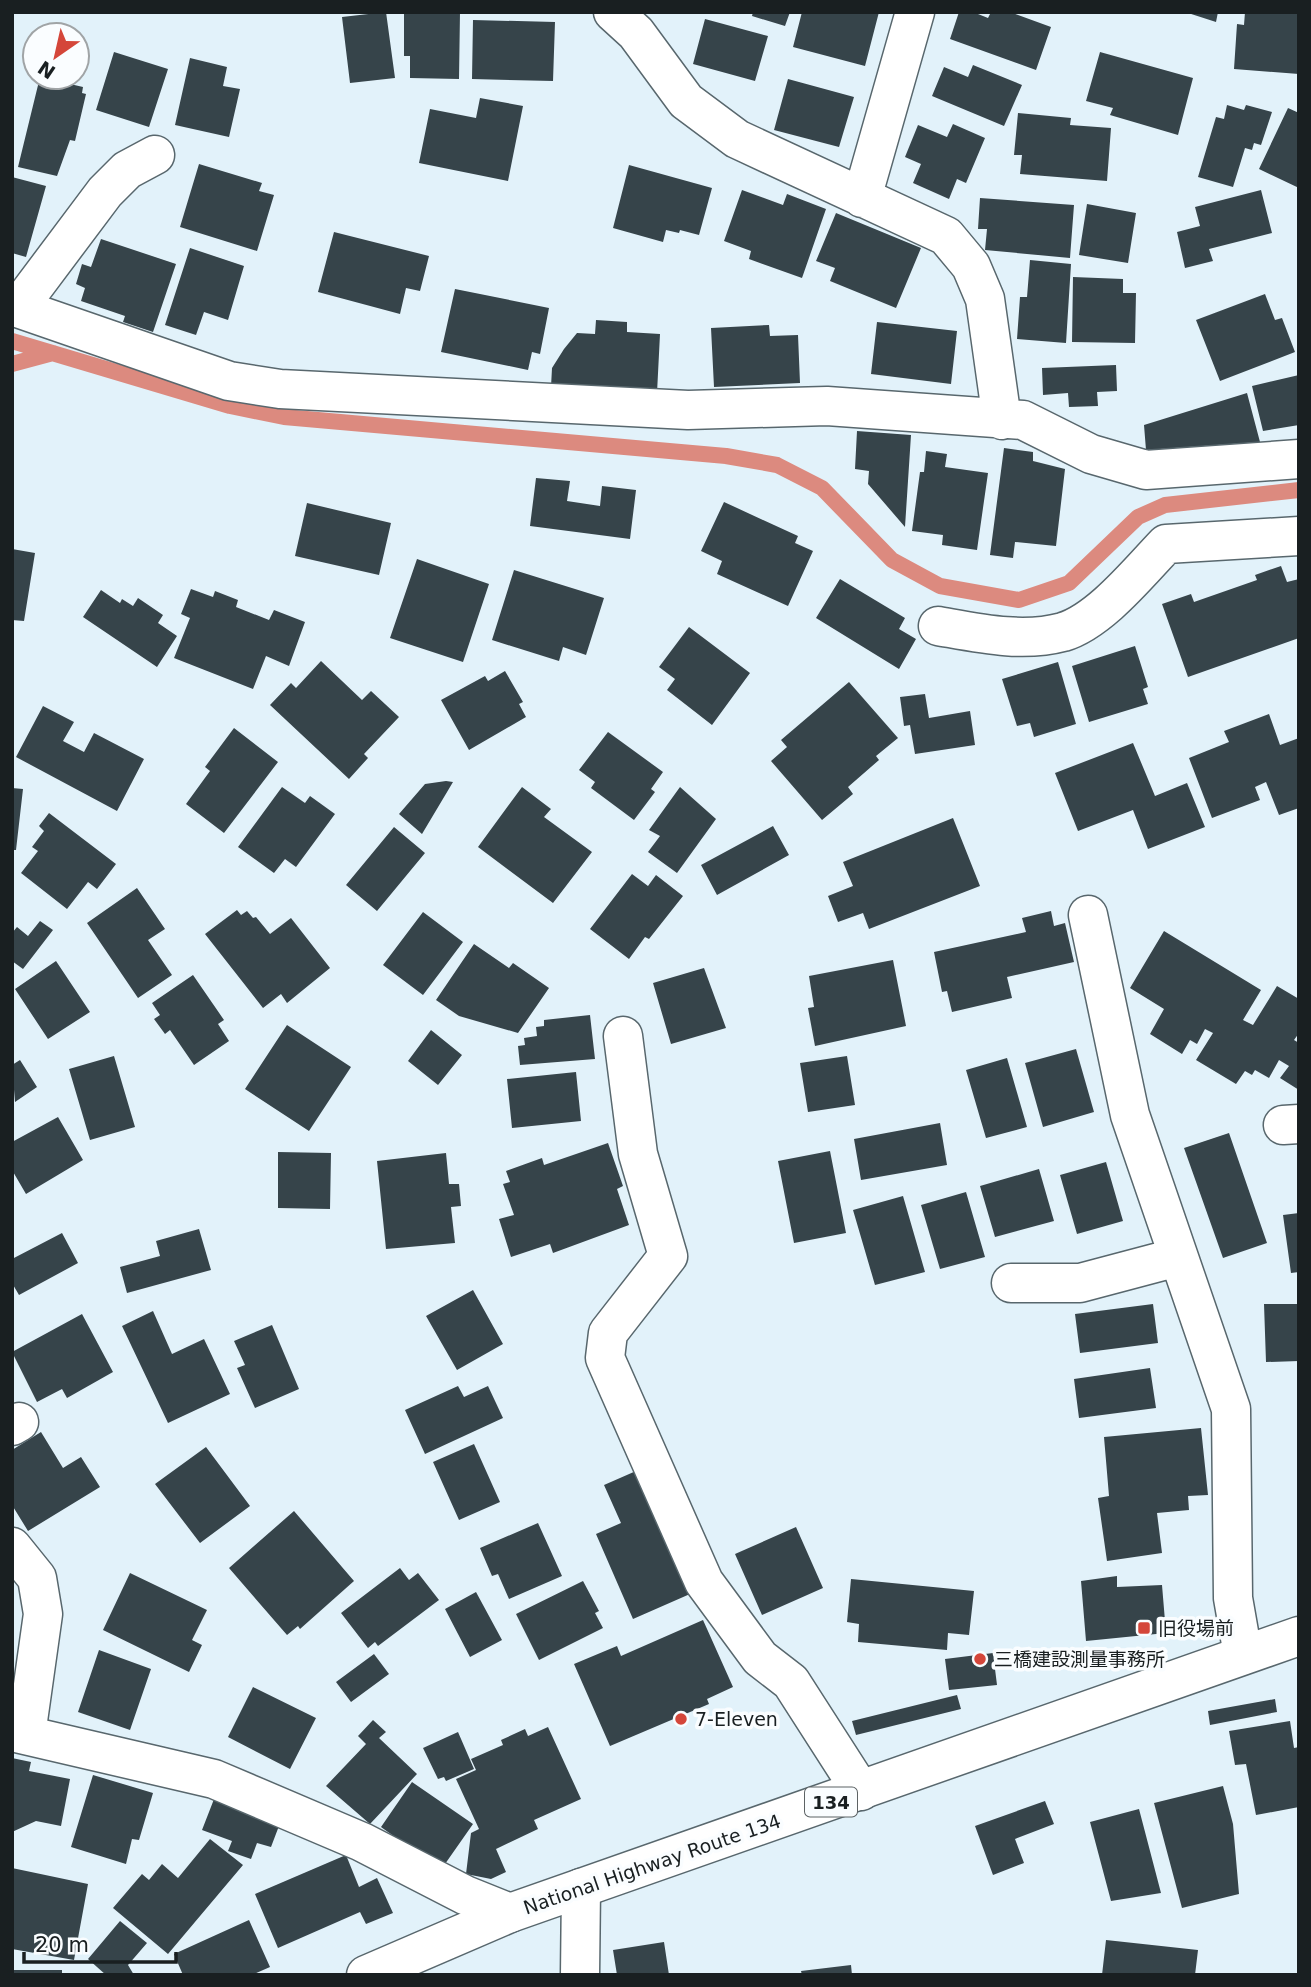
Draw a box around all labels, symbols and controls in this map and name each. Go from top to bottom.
north arrow [21,21,91,91]
text: N [34,57,59,84]
place label: 旧役場前 [1158,1617,1234,1639]
marker: 旧役場前 [1136,1620,1152,1636]
place label: 三橋建設測量事務所 [994,1648,1165,1670]
marker: 三橋建設測量事務所 [972,1651,988,1667]
place label: 7-Eleven [695,1708,778,1730]
marker: 7-Eleven [673,1711,689,1727]
road number: 134 [805,1788,857,1816]
street label: National Highway Route 134 [520,1810,784,1918]
scale bar [24,1920,177,1964]
text: 20 m [35,1933,89,1957]

